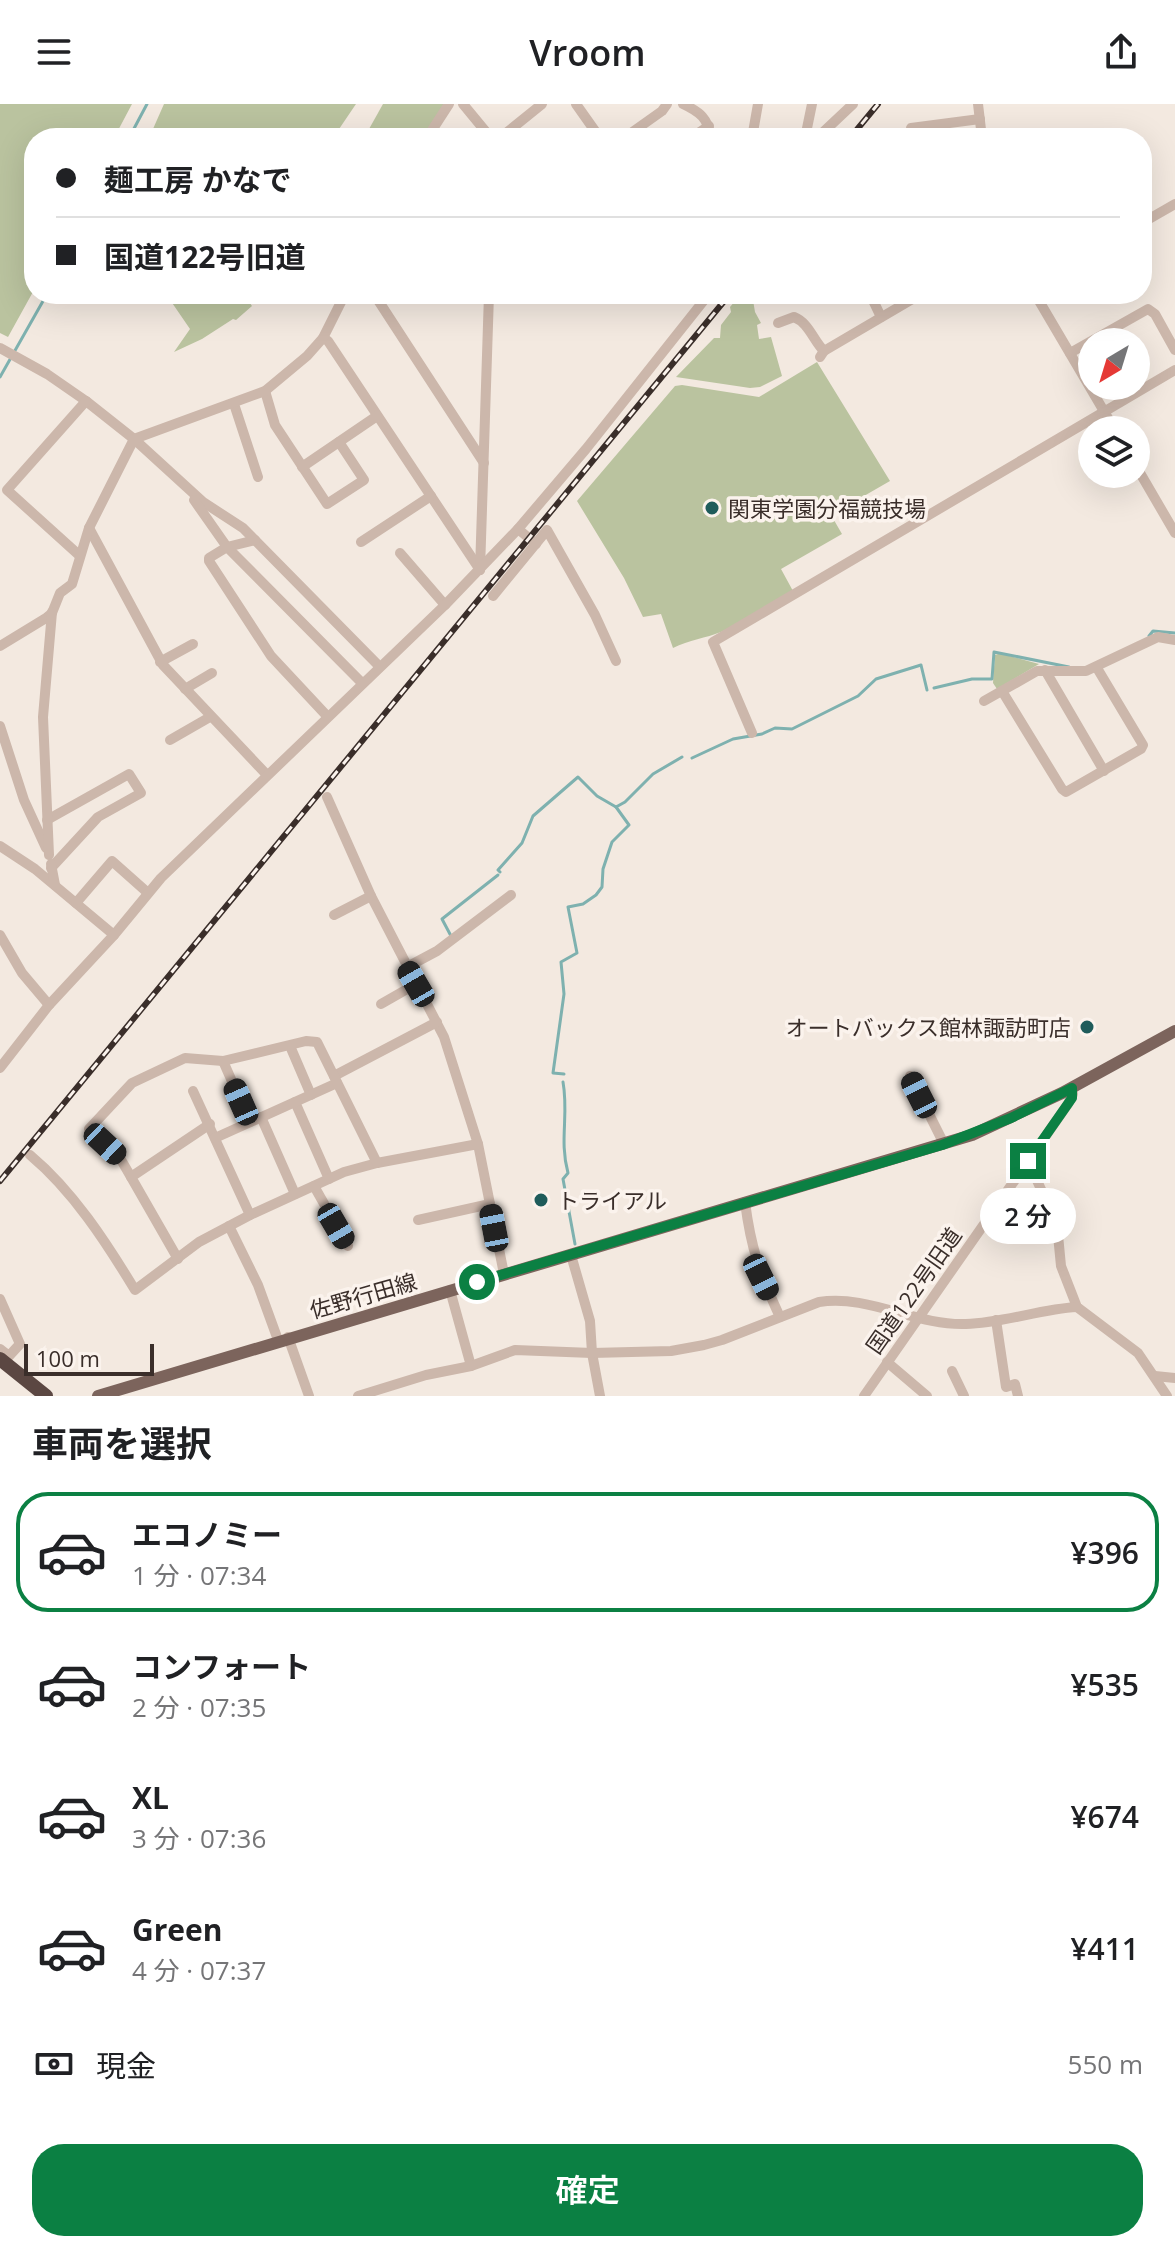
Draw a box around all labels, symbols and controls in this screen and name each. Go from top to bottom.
text: Vroom [529,28,646,77]
icon: menu [32,30,76,74]
icon: share [1099,30,1143,74]
text: 麺工房 かなで [104,159,292,200]
text: 国道122号旧道 [104,236,305,277]
north arrow [1078,328,1150,400]
map controls [1078,328,1150,488]
button: layers [1078,416,1150,488]
place label: 関東学園分福競技場 [728,493,926,523]
marker: 関東学園分福競技場 [703,499,721,517]
car [394,957,438,1011]
place label: オートバックス館林諏訪町店 [786,1012,1071,1042]
marker: オートバックス館林諏訪町店 [1078,1018,1096,1036]
car [897,1068,941,1122]
car [220,1075,262,1129]
car [79,1119,131,1169]
route end [1010,1143,1046,1179]
place label: トライアル [557,1185,667,1215]
callout: 2 分 [980,1189,1076,1245]
marker: トライアル [532,1191,550,1209]
text: 2 分 [1004,1198,1052,1234]
car [314,1199,358,1253]
car [478,1202,510,1254]
street label: 国道122号旧道 [858,1221,968,1359]
car [740,1250,782,1304]
route start [459,1264,495,1300]
street label: 佐野行田線 [306,1265,420,1325]
scale bar [24,1340,154,1376]
text: 100 m [36,1343,100,1373]
text: 車両を選択 [32,1419,212,1468]
text: エコノミー [132,1514,282,1555]
icon: car [36,1516,108,1588]
text: ¥396 [1070,1532,1139,1573]
text: 1 分 · 07:34 [132,1557,266,1593]
text: コンフォート [132,1646,311,1687]
icon: car [36,1648,108,1720]
text: ¥535 [1070,1664,1139,1705]
text: 2 分 · 07:35 [132,1689,266,1725]
text: XL [132,1777,169,1818]
icon: car [36,1780,108,1852]
text: ¥674 [1070,1796,1139,1837]
text: 3 分 · 07:36 [132,1820,266,1856]
text: Green [132,1909,223,1950]
icon: car [36,1912,108,1984]
text: ¥411 [1070,1928,1139,1969]
text: 4 分 · 07:37 [132,1952,266,1988]
icon: cash [32,2042,76,2086]
text: 現金 [96,2045,156,2086]
text: 550 m [1068,2046,1143,2082]
button: 確定 [32,2144,1143,2236]

